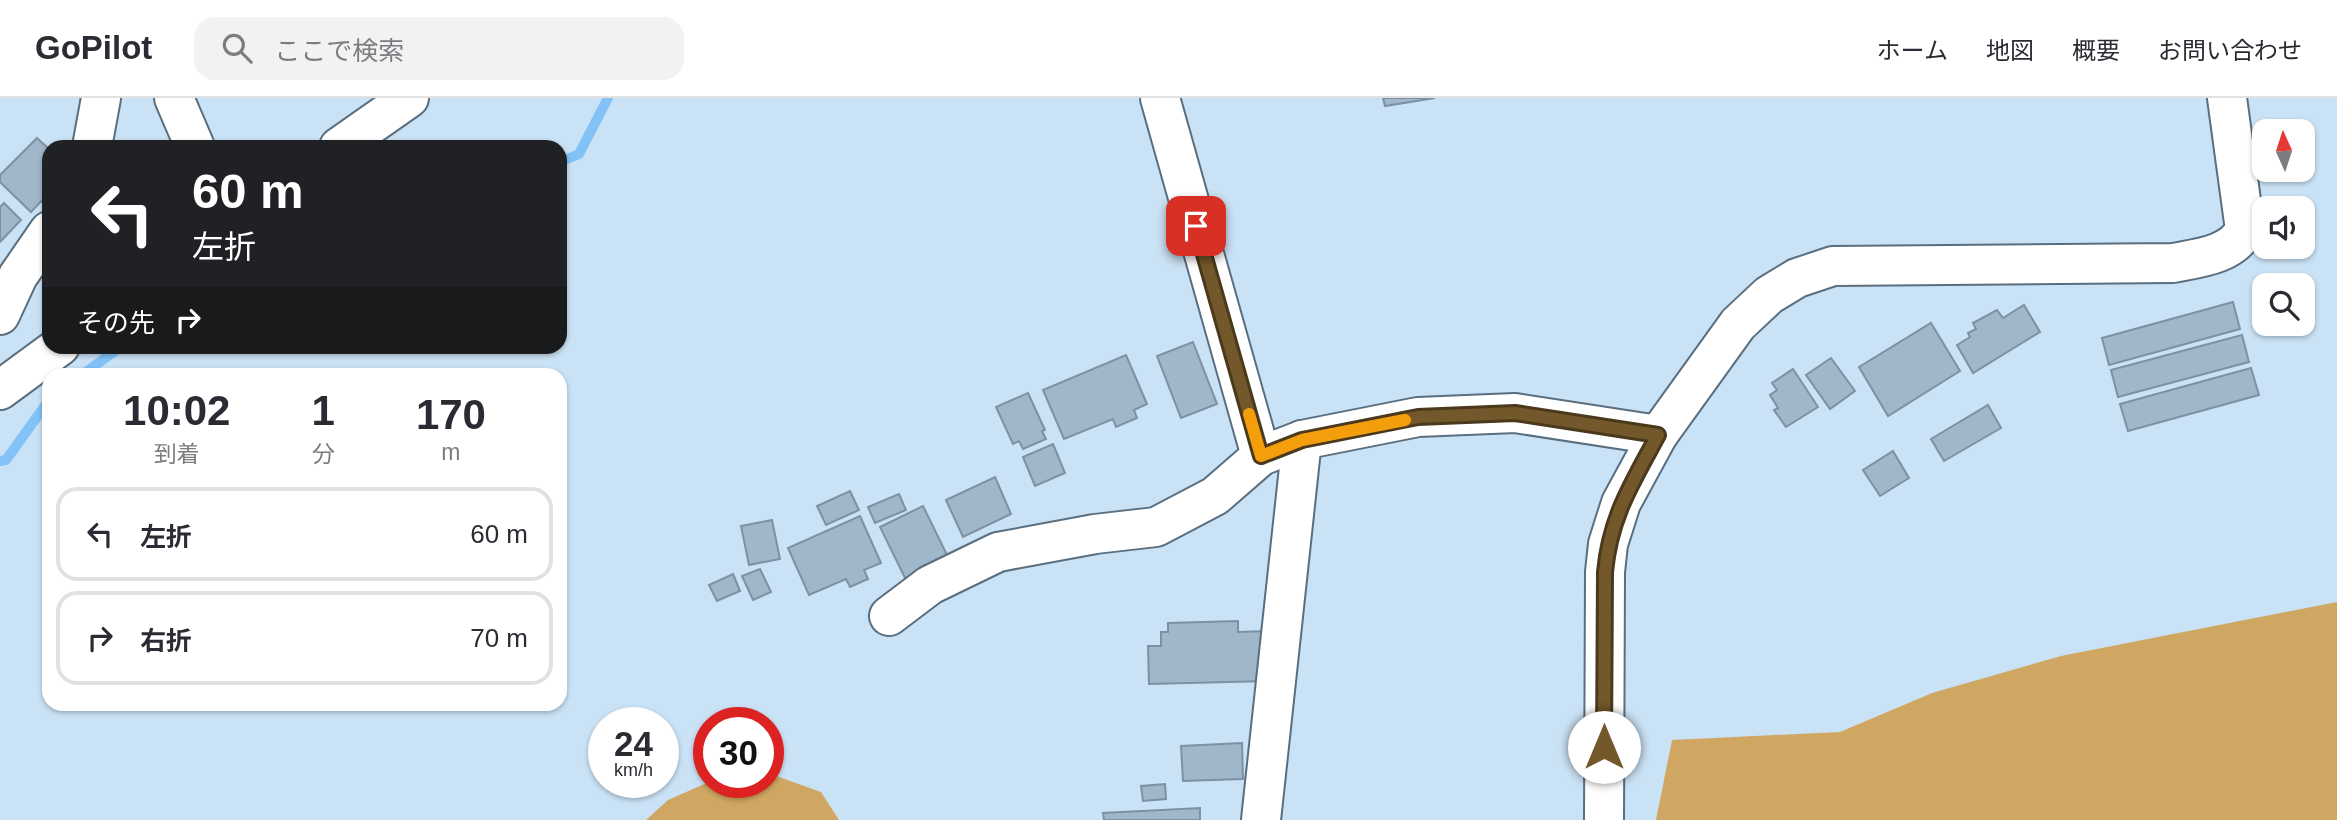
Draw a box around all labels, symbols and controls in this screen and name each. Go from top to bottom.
search box [194,17,684,80]
text: GoPilot [35,29,152,66]
icon: search [218,29,256,67]
text: ここで検索 [274,36,404,66]
text: ホーム [1877,37,1948,64]
text: 地図 [1986,37,2034,64]
text: 概要 [2072,37,2120,64]
text: お問い合わせ [2158,37,2302,64]
north arrow [2252,119,2315,182]
map controls [2252,119,2315,336]
text: 60 m [192,164,304,218]
icon: left [77,168,168,259]
pin [1166,196,1226,256]
button: sound [2252,196,2315,259]
icon: arrive [1177,207,1215,245]
text: 左折 [192,229,256,265]
button: search [2252,273,2315,336]
icon: right [169,301,207,339]
text: その先 [77,308,155,338]
text: 10:02 [123,387,230,434]
text: 1 [311,387,335,434]
text: 170 [416,391,486,438]
text: m [441,439,461,465]
text: 到着 [154,441,200,467]
text: 分 [312,441,335,467]
icon: left [81,515,119,553]
text: 60 m [470,519,528,549]
text: 左折 [140,522,192,552]
icon: right [81,619,119,657]
text: 70 m [470,623,528,653]
text: 右折 [140,626,192,656]
speed limit sign: 30 [693,707,784,798]
position arrow [1567,710,1641,784]
text: 24 [614,724,653,763]
text: km/h [614,760,653,780]

